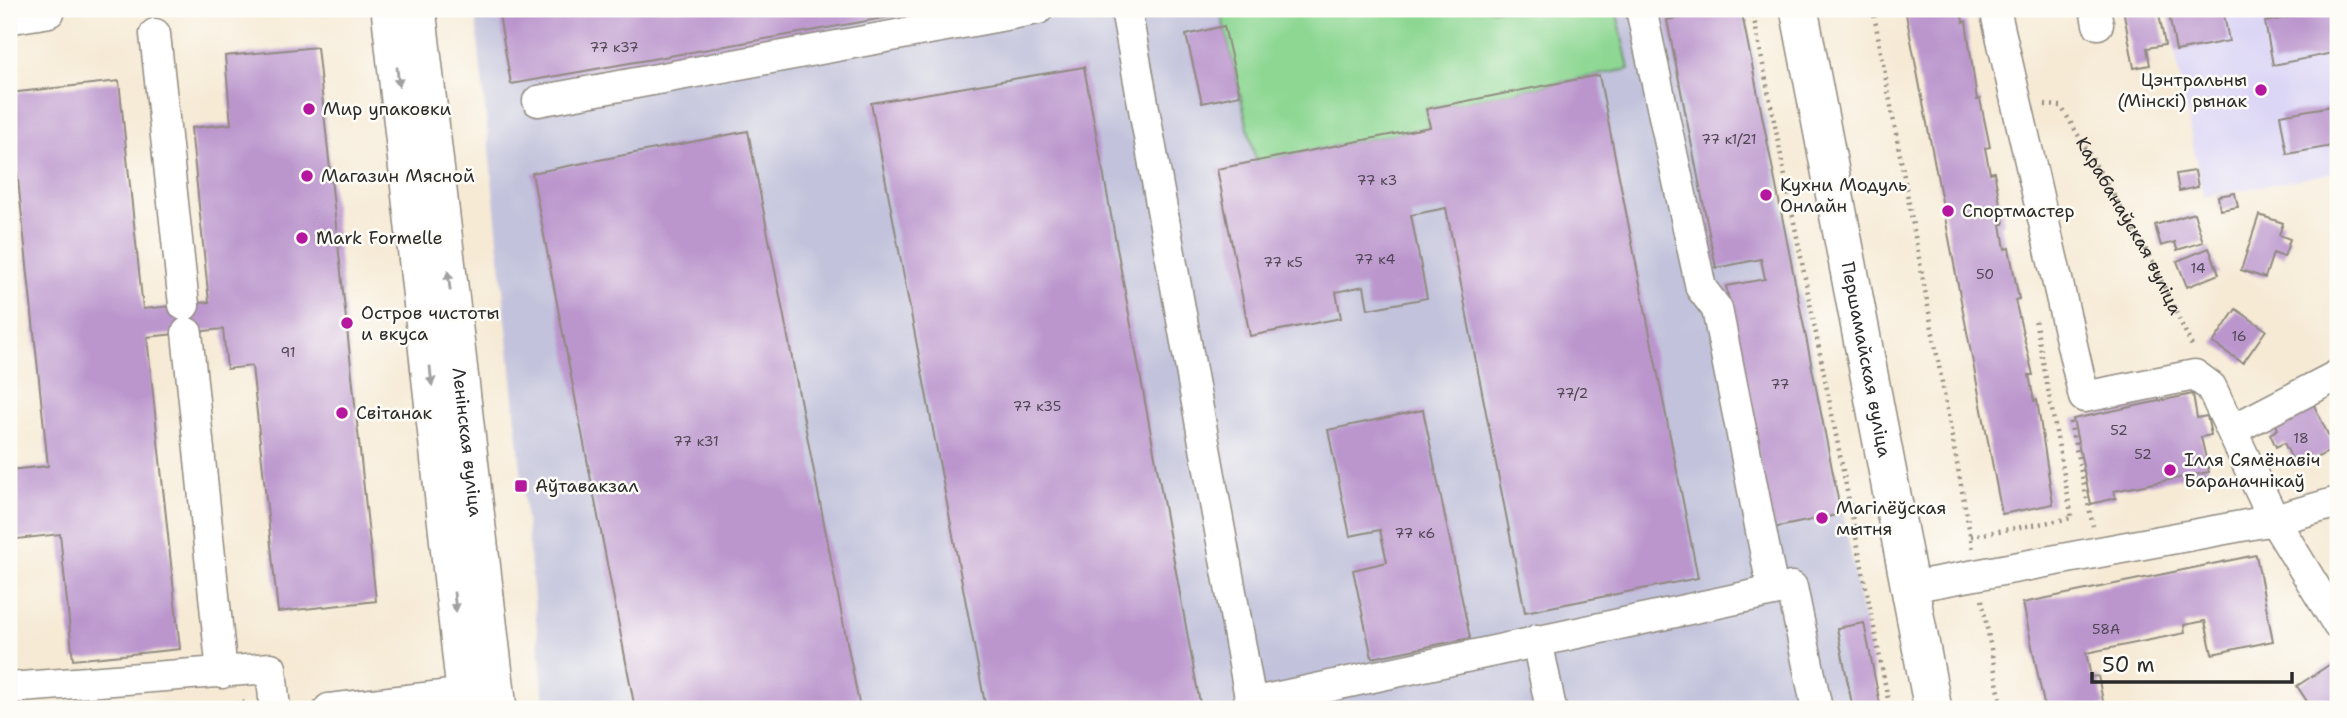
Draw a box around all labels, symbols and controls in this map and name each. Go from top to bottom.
house number: 77 к37 [590,38,639,56]
one-way arrow [392,66,403,88]
place label: Цэнтральны (Мінскі) рынак [2117,68,2247,113]
marker: Цэнтральны (Мінскі) рынак [2253,82,2269,98]
place label: Мир упаковки [323,97,451,121]
marker: Мир упаковки [301,101,317,117]
house number: 77 к1/21 [1701,130,1757,148]
street label: Карабанаўская вуліца [2070,133,2188,319]
place label: Магазин Мясной [321,164,475,188]
marker: Магазин Мясной [299,168,315,184]
house number: 77 к3 [1357,171,1397,189]
place label: Кухни Модуль Онлайн [1780,173,1907,218]
marker: Кухни Модуль Онлайн [1758,187,1774,203]
place label: Спортмастер [1962,199,2075,223]
marker: Спортмастер [1940,203,1956,219]
place label: Mark Formelle [316,226,443,250]
marker: Mark Formelle [294,230,310,246]
house number: 77 к4 [1355,250,1396,268]
house number: 77 к5 [1263,253,1303,271]
house number: 14 [2190,259,2206,277]
street label: Першамайская вуліца [1836,260,1897,459]
house number: 50 [1976,265,1994,283]
one-way arrow [443,270,454,292]
place label: Остров чистоты и вкуса [361,301,500,346]
marker: Остров чистоты и вкуса [339,315,355,331]
house number: 16 [2231,327,2247,345]
house number: 91 [280,343,296,361]
one-way arrow [425,365,436,387]
street label: Ленінская вуліца [447,366,488,518]
house number: 77 [1771,375,1789,393]
house number: 77/2 [1556,384,1588,402]
house number: 77 к35 [1013,397,1061,415]
place label: Світанак [356,401,432,425]
marker: Світанак [334,405,350,421]
house number: 52 [2110,421,2128,439]
house number: 18 [2293,429,2309,447]
house number: 77 к31 [673,432,719,450]
house number: 52 [2134,445,2152,463]
place label: Ілля Сямёнавіч Бараначнікаў [2184,448,2320,493]
marker: Ілля Сямёнавіч Бараначнікаў [2162,462,2178,478]
place label: Аўтавакзал [535,474,638,498]
marker: Аўтавакзал [513,478,529,494]
place label: Магілёўская мытня [1836,496,1946,541]
marker: Магілёўская мытня [1814,510,1830,526]
house number: 77 к6 [1395,524,1435,542]
one-way arrow [450,591,461,613]
house number: 58А [2092,620,2120,638]
scale bar [2092,641,2291,685]
text: 50 m [2102,651,2155,679]

